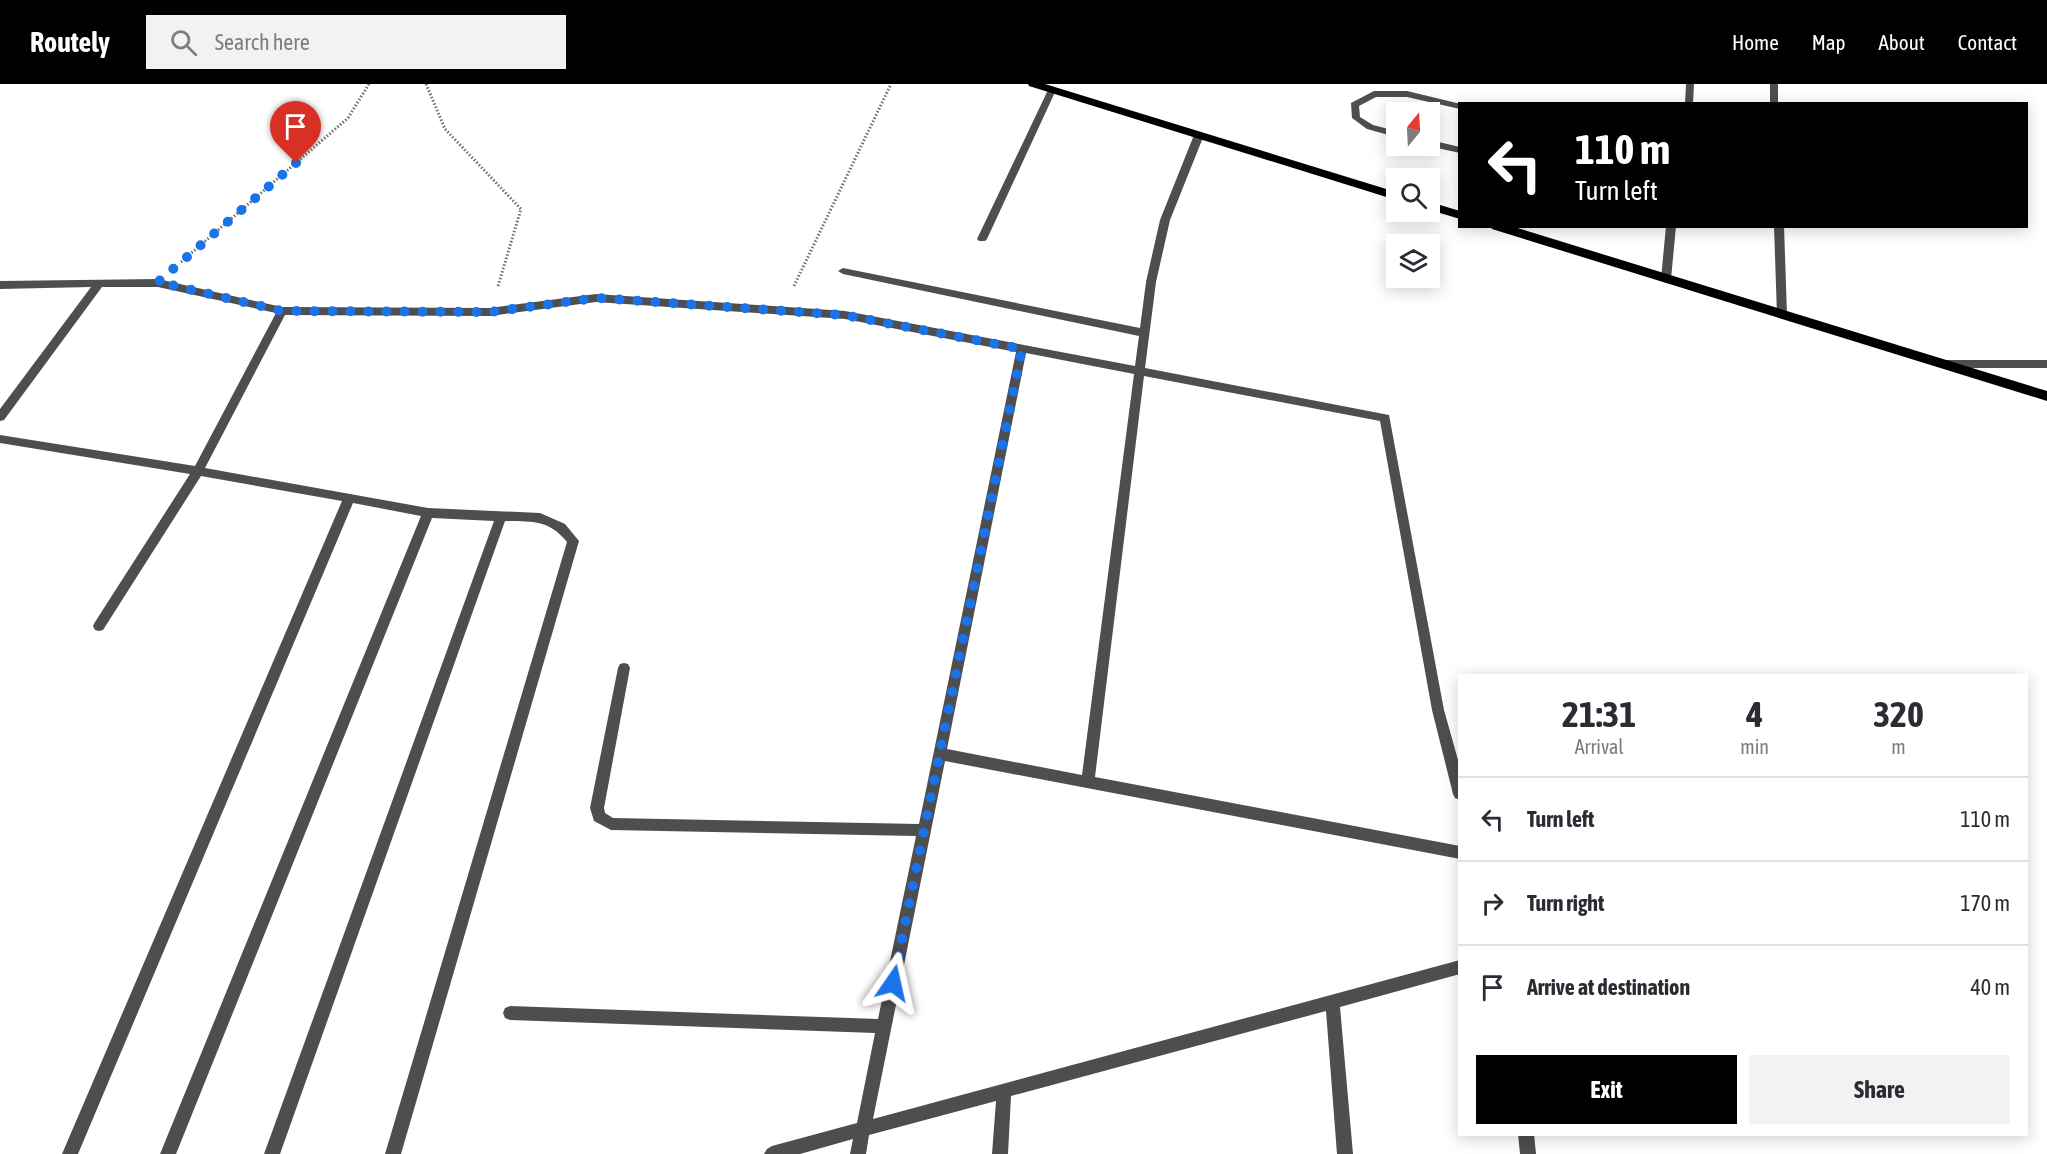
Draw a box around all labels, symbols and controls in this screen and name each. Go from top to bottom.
search box [146,15,566,69]
text: Routely [30,26,110,58]
icon: search [167,26,200,59]
text: Search here [215,29,310,55]
text: Home [1732,30,1779,54]
text: Map [1812,30,1846,54]
text: About [1879,30,1925,54]
text: Contact [1958,30,2017,54]
pin [270,101,321,163]
north arrow [1386,102,1440,156]
map controls [1386,102,1440,288]
icon: arrive [279,110,312,143]
text: 110 m [1575,125,1670,173]
icon: left [1476,126,1554,204]
button: search [1386,168,1440,222]
text: Turn left [1575,175,1658,206]
button: layers [1386,234,1440,288]
text: 21:31 [1562,693,1636,735]
text: 4 [1746,693,1763,735]
text: 320 [1873,693,1924,735]
text: Arrival [1575,735,1624,758]
text: min [1740,735,1769,758]
text: m [1891,735,1906,758]
icon: left [1476,803,1509,836]
text: Turn left [1527,806,1594,832]
text: 110 m [1960,806,2010,832]
icon: right [1476,887,1509,920]
text: Turn right [1527,890,1604,916]
text: 170 m [1960,890,2010,916]
position arrow [861,951,925,1015]
icon: arrive [1476,971,1509,1004]
text: Arrive at destination [1527,974,1690,1000]
text: 40 m [1970,974,2010,1000]
button: Exit [1476,1055,1737,1124]
button: Share [1749,1055,2010,1124]

